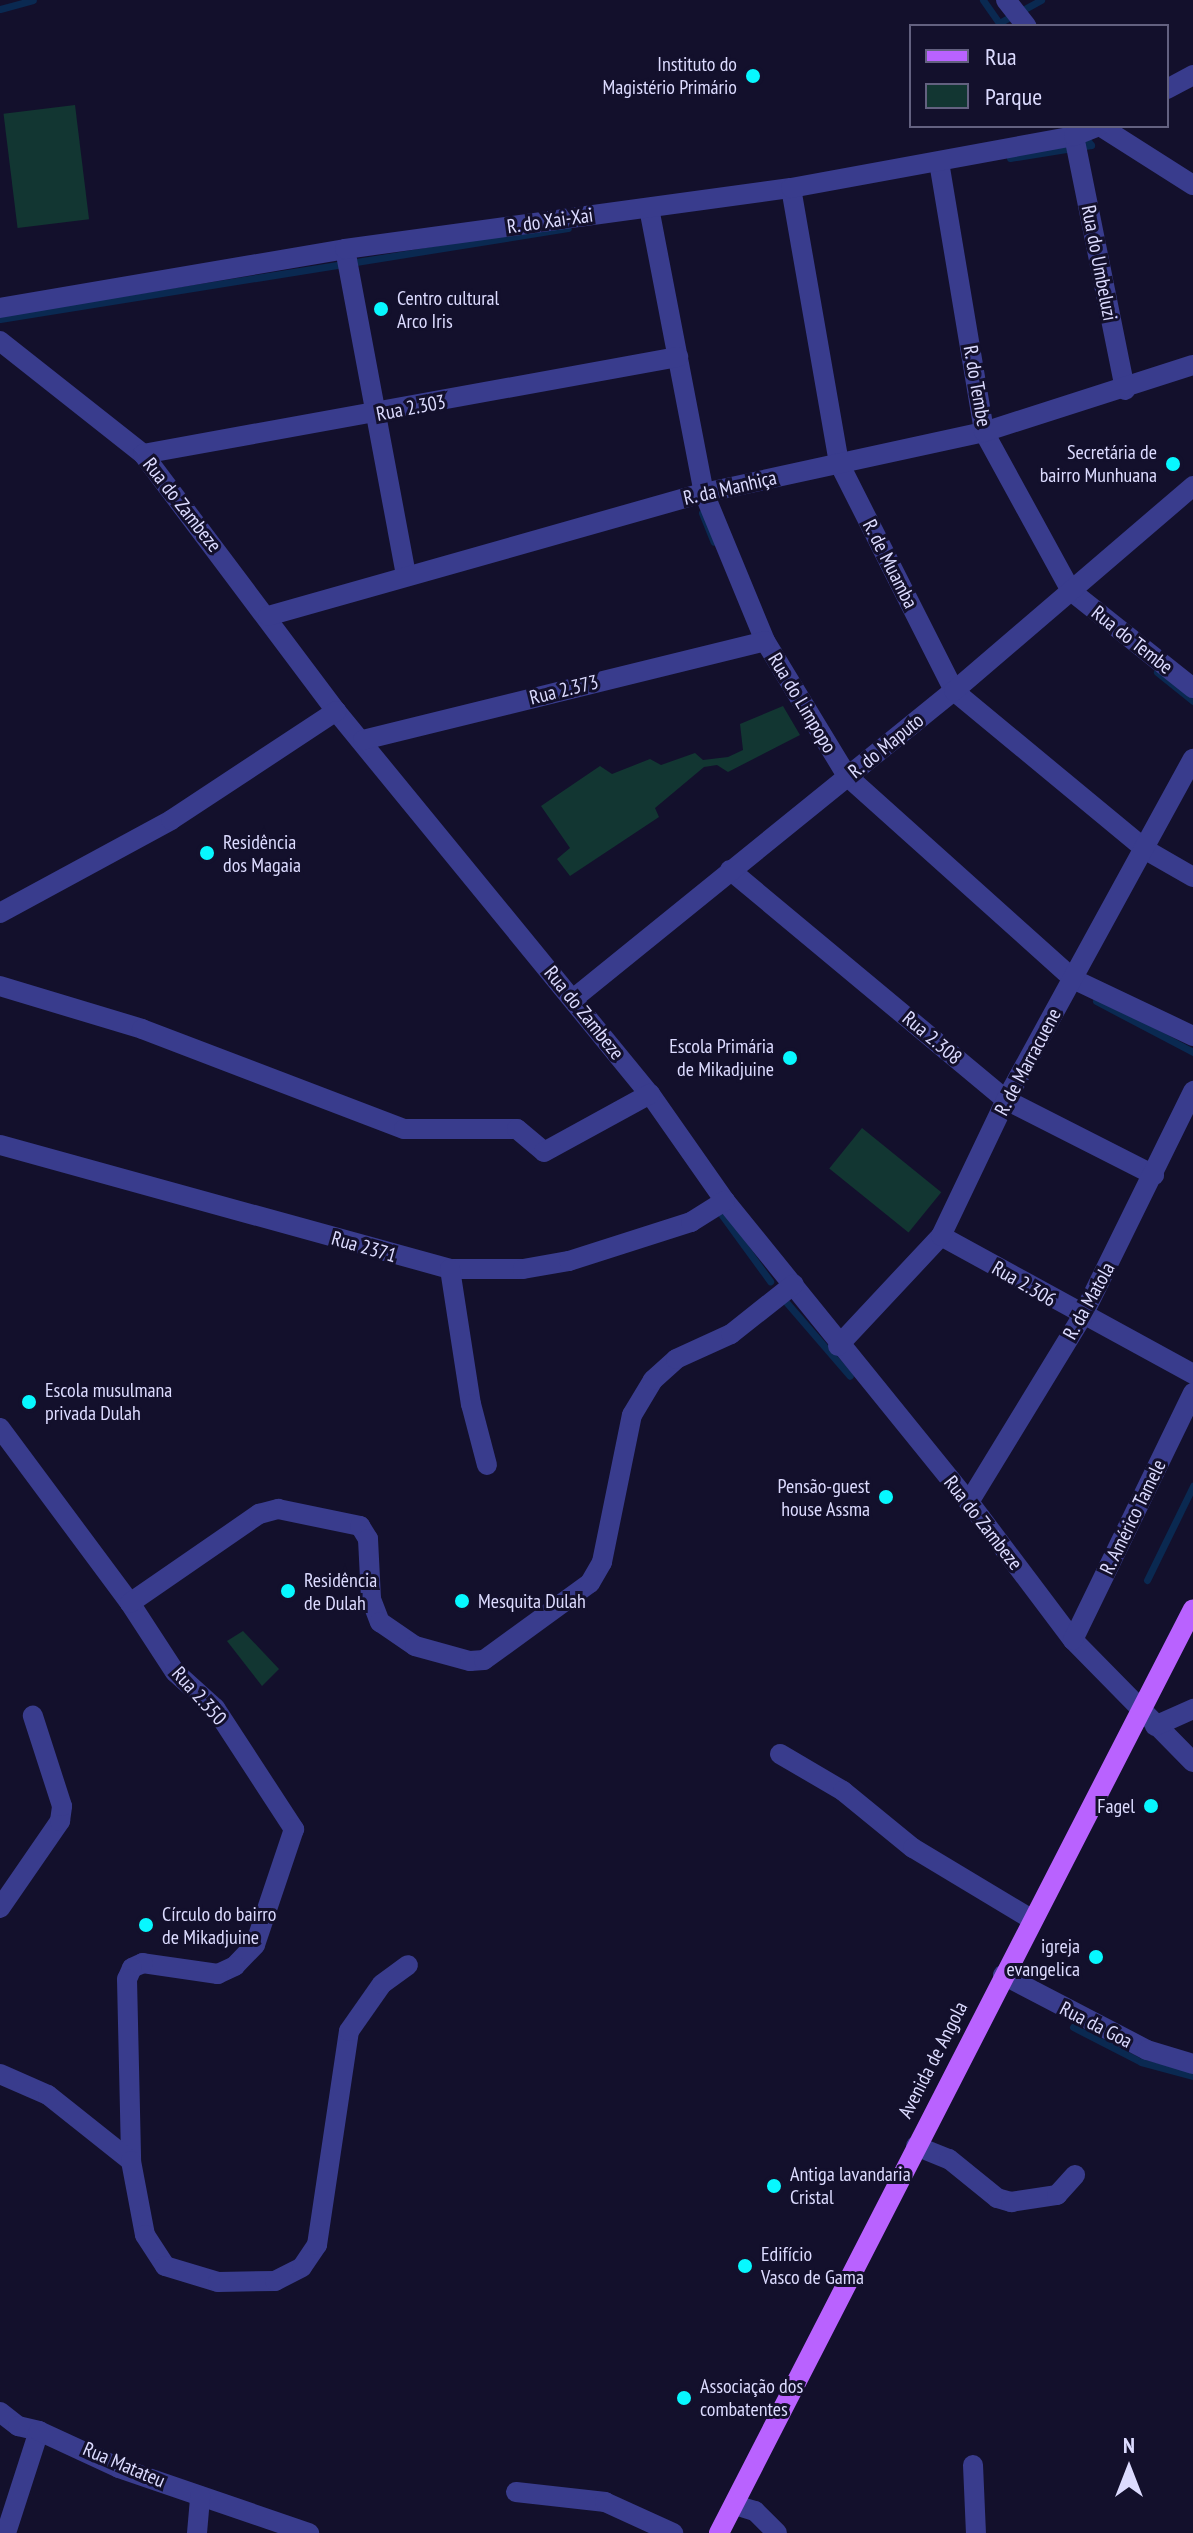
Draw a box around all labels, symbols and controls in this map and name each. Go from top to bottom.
legend [909,24,1169,128]
text: Rua [985,41,1017,72]
place label: Instituto do Magistério Primário [602,52,737,99]
marker: Instituto do Magistério Primário [744,67,762,85]
text: Parque [985,81,1042,112]
street label: R. do Xai-Xai [505,203,595,239]
street label: Rua do Umbeluzi [1076,203,1122,323]
place label: Centro cultural Arco Iris [397,286,499,333]
marker: Centro cultural Arco Iris [372,300,390,318]
street label: R. do Tembe [958,343,996,429]
street label: Rua 2.303 [374,390,448,426]
place label: Secretária de bairro Munhuana [1040,440,1157,487]
street label: Rua do Zambeze [138,453,226,557]
marker: Secretária de bairro Munhuana [1164,455,1182,473]
street label: R. da Manhiça [680,466,780,510]
street label: R. de Muamba [857,515,923,613]
street label: Rua do Tembe [1086,601,1178,679]
street label: Rua do Limpopo [763,649,841,757]
street label: Rua 2.373 [527,670,601,710]
street label: R. do Maputo [843,708,929,784]
place label: Residência dos Magaia [223,830,301,877]
marker: Residência dos Magaia [198,844,216,862]
street label: Rua do Zambeze [539,961,629,1065]
street label: R. de Marracuene [989,1004,1067,1120]
street label: Rua 2.308 [897,1006,967,1070]
place label: Escola Primária de Mikadjuine [669,1034,774,1081]
marker: Escola Primária de Mikadjuine [781,1049,799,1067]
street label: Rua 2371 [329,1226,399,1268]
street label: Rua 2.306 [988,1256,1060,1312]
street label: R. da Matola [1058,1258,1120,1344]
place label: Escola musulmana privada Dulah [45,1378,172,1425]
marker: Escola musulmana privada Dulah [20,1393,38,1411]
street label: R. Américo Tamele [1094,1455,1172,1579]
street label: Rua do Zambeze [939,1471,1027,1575]
place label: Pensão-guest house Assma [777,1474,870,1521]
marker: Pensão-guest house Assma [877,1488,895,1506]
place label: Residência de Dulah [304,1568,377,1615]
marker: Residência de Dulah [279,1582,297,1600]
place label: Mesquita Dulah [478,1589,586,1613]
marker: Mesquita Dulah [453,1592,471,1610]
street label: Rua 2.350 [167,1662,231,1730]
place label: Fagel [1097,1794,1135,1818]
marker: Fagel [1142,1797,1160,1815]
place label: Círculo do bairro de Mikadjuine [162,1902,276,1949]
marker: Círculo do bairro de Mikadjuine [137,1916,155,1934]
place label: igreja evangelica [1007,1934,1080,1981]
marker: igreja evangelica [1087,1948,1105,1966]
street label: Avenida de Angola [893,1997,973,2123]
street label: Rua da Goa [1056,1997,1136,2053]
place label: Antiga lavandaria Cristal [790,2162,911,2209]
marker: Antiga lavandaria Cristal [765,2177,783,2195]
place label: Edifício Vasco de Gama [761,2242,864,2289]
marker: Edifício Vasco de Gama [736,2257,754,2275]
place label: Associação dos combatentes [700,2374,803,2421]
marker: Associação dos combatentes [675,2389,693,2407]
north arrow [1089,2429,1169,2509]
text: N [1123,2431,1135,2459]
street label: Rua Matateu [79,2437,169,2493]

